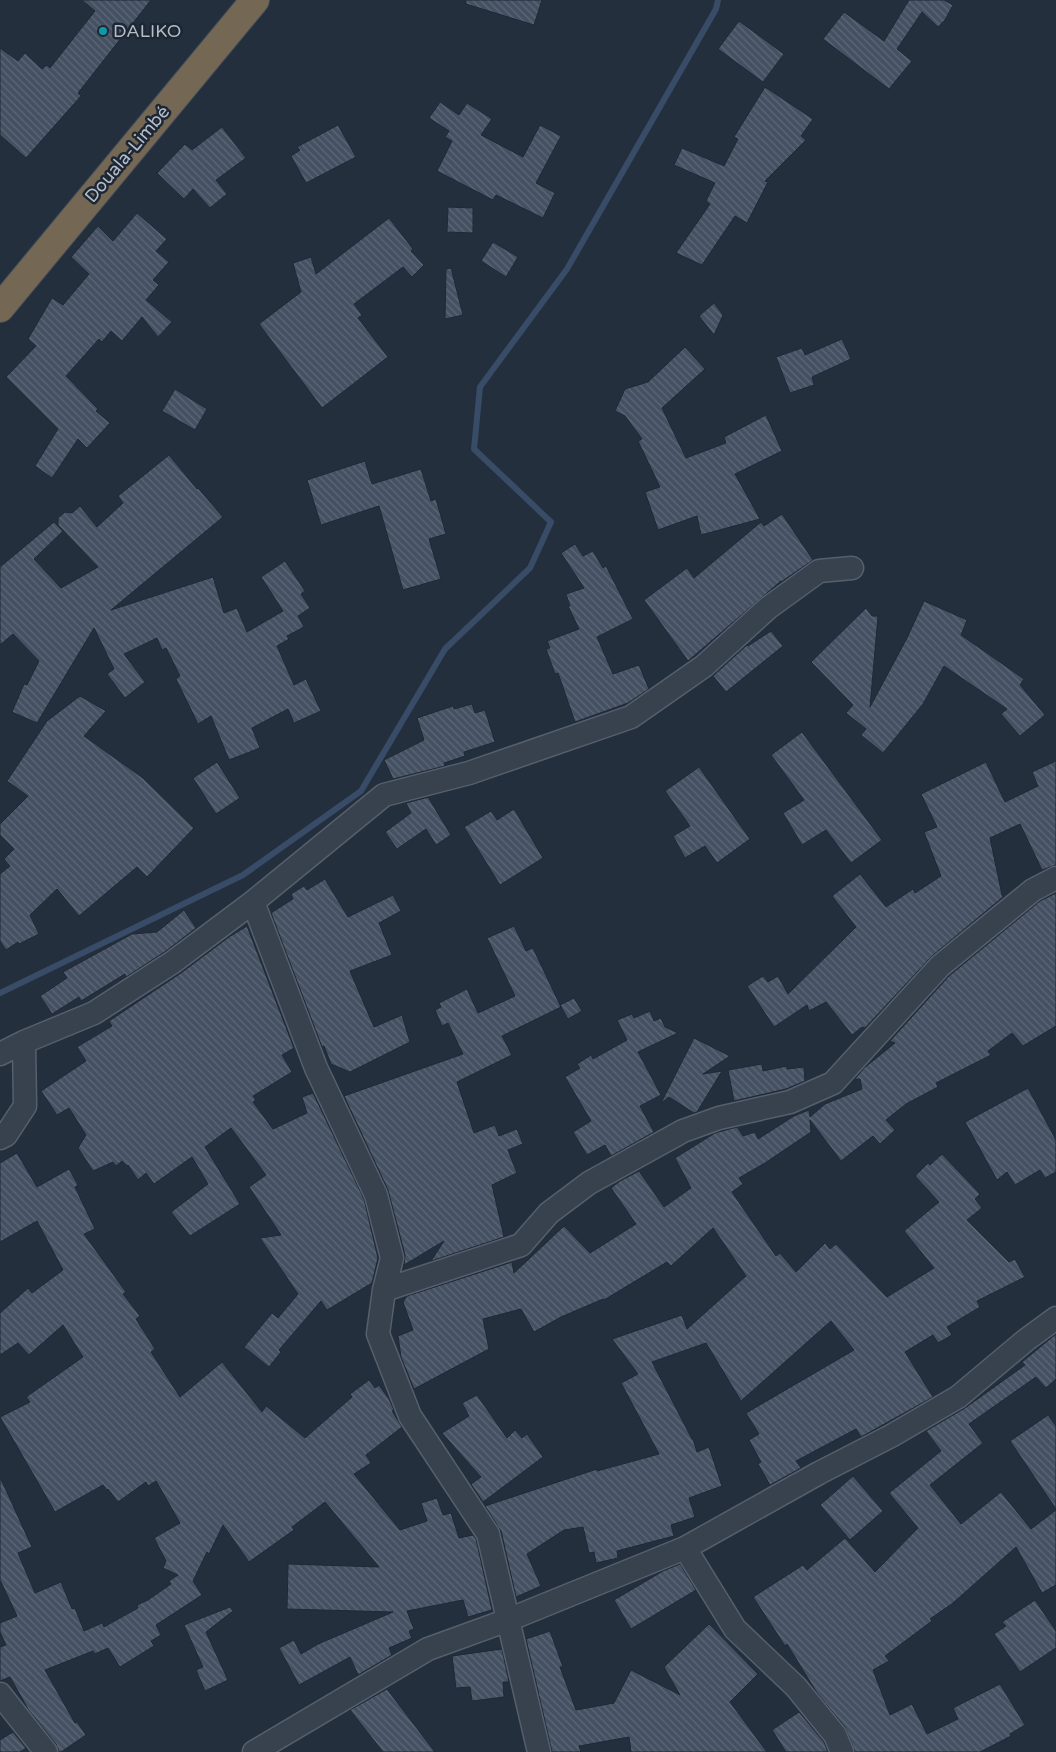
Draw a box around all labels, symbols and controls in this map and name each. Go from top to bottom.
place label: DALIKO [113,20,181,42]
marker: DALIKO [97,25,109,37]
street label: Douala-Limbé [80,101,174,207]

